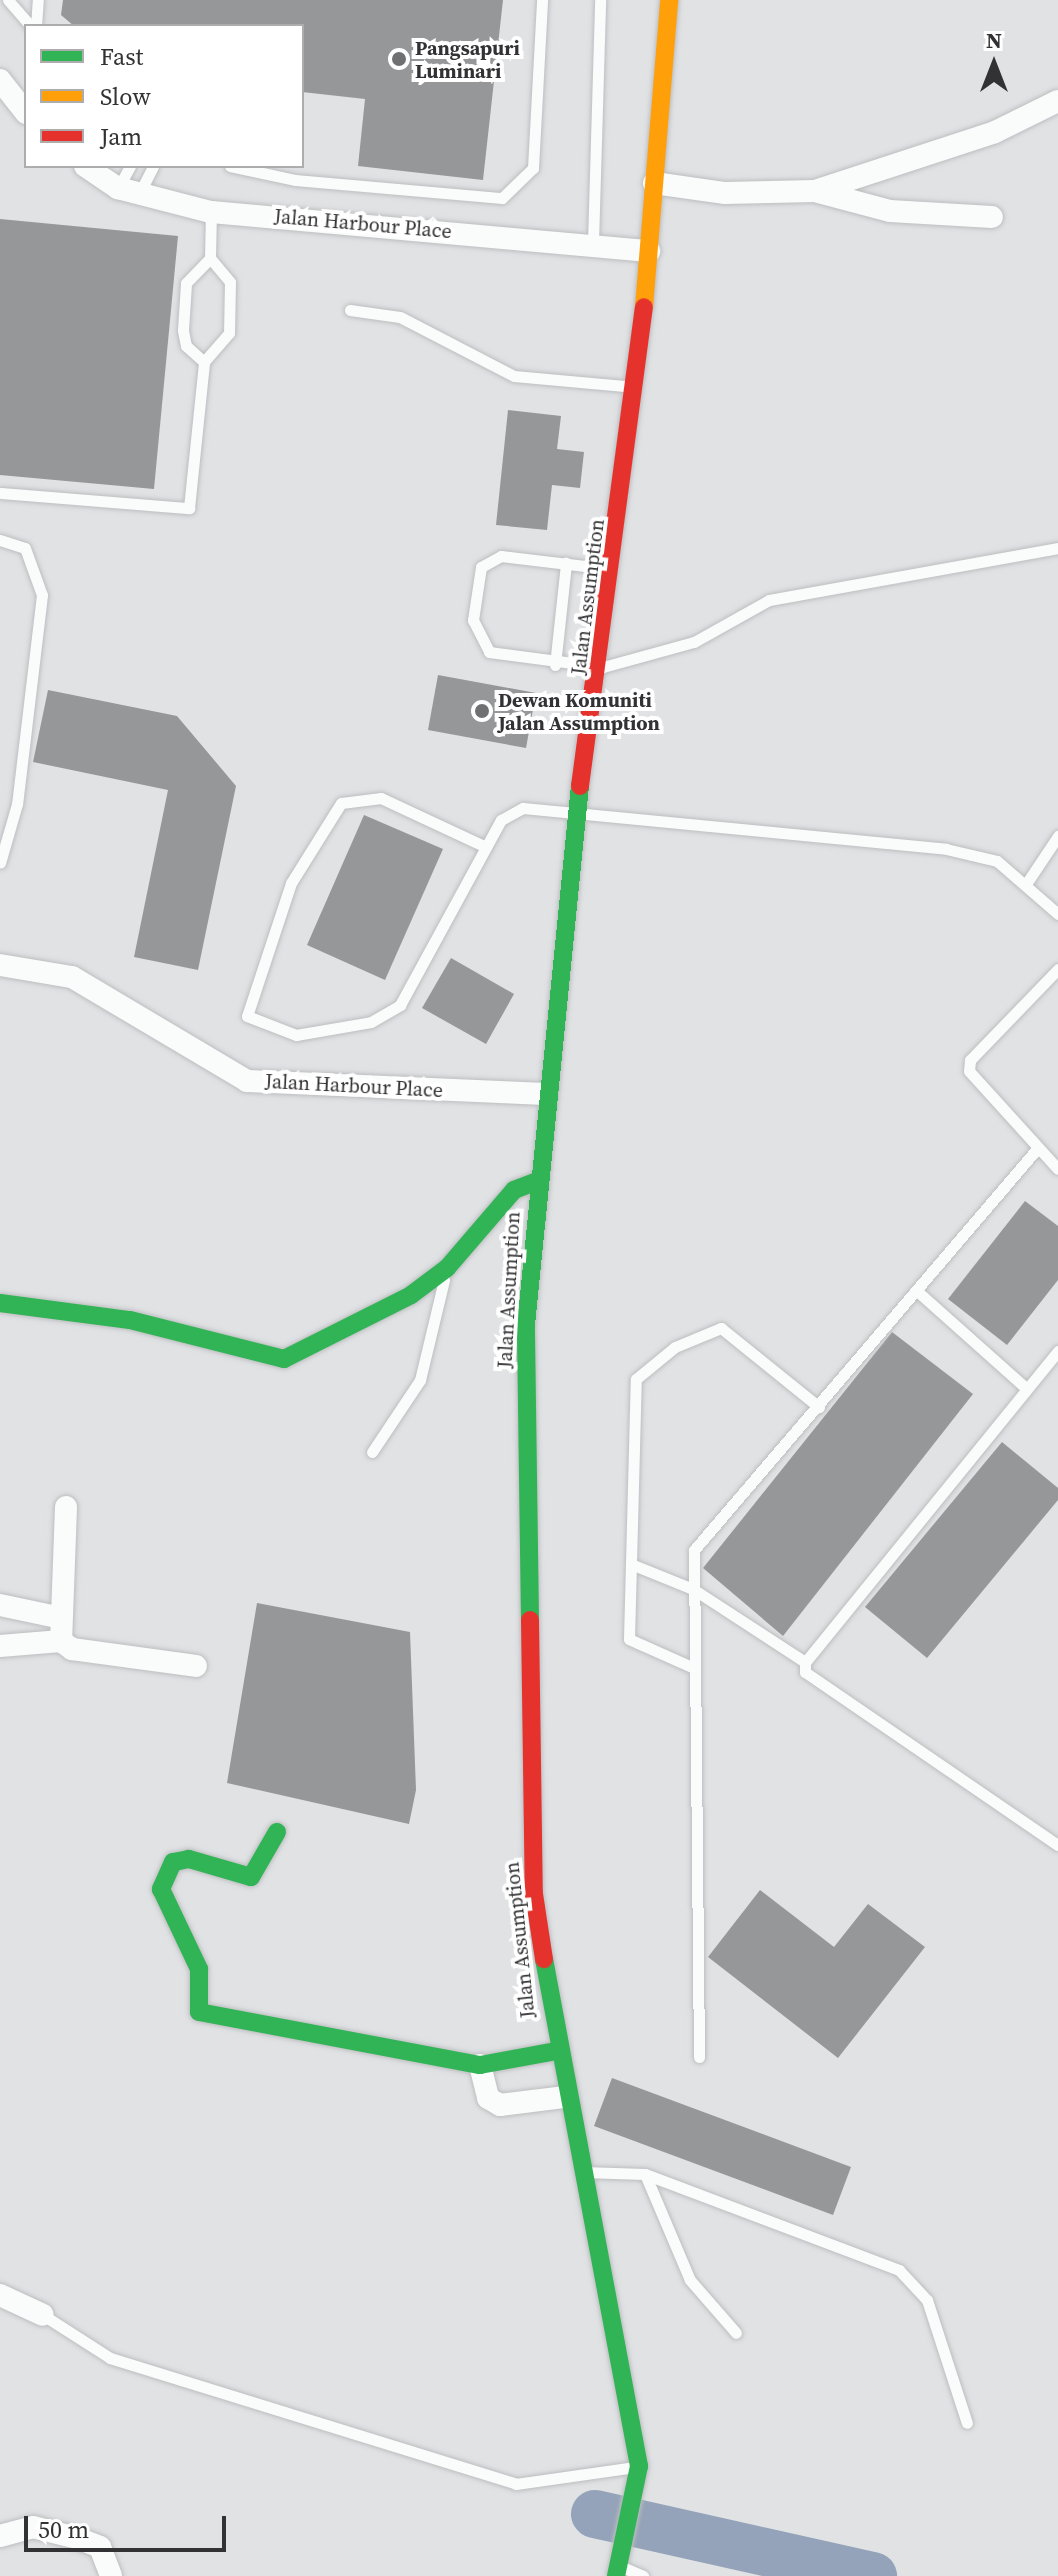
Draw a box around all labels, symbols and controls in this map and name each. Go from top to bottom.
legend [24,24,304,168]
north arrow [954,24,1034,104]
text: N [986,25,1002,55]
place label: Pangsapuri Luminari [415,36,520,83]
text: Fast [100,40,143,73]
marker: Pangsapuri Luminari [390,50,408,68]
text: Slow [100,80,151,113]
text: Jam [100,120,142,153]
street label: Jalan Harbour Place [273,204,453,244]
street label: Jalan Assumption [567,518,609,676]
place label: Dewan Komuniti Jalan Assumption [498,688,660,735]
marker: Dewan Komuniti Jalan Assumption [473,702,491,720]
street label: Jalan Harbour Place [264,1069,444,1103]
street label: Jalan Assumption [493,1211,525,1369]
street label: Jalan Assumption [500,1861,540,2019]
scale bar [28,2500,230,2550]
text: 50 m [38,2513,89,2546]

